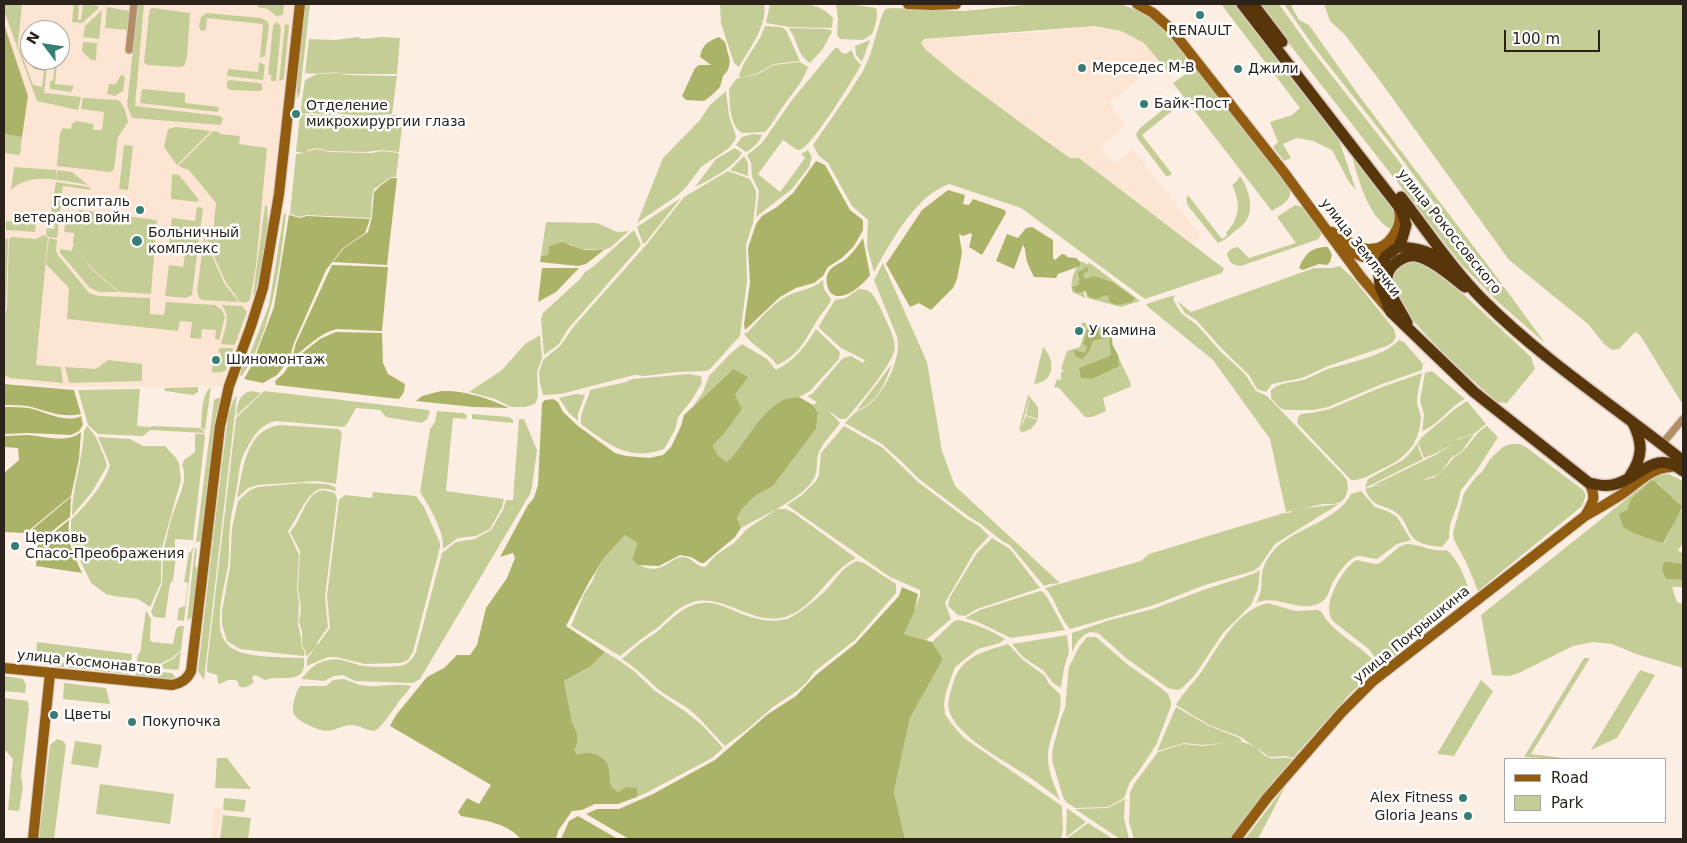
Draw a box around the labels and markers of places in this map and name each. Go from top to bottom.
marker: RENAULT [1194,9,1206,21]
place label: RENAULT [1168,23,1232,39]
place label: Мерседес M-B [1092,60,1195,76]
place label: Джили [1248,61,1299,77]
marker: Мерседес M-B [1076,62,1088,74]
marker: Джили [1232,63,1244,75]
place label: Байк-Пост [1154,96,1230,112]
place label: Отделение микрохирургии глаза [306,98,466,130]
marker: Байк-Пост [1138,98,1150,110]
marker: Отделение микрохирургии глаза [290,108,302,120]
place label: Госпиталь ветеранов войн [13,194,130,226]
marker: Госпиталь ветеранов войн [134,204,146,216]
place label: Больничный комплекс [148,225,239,258]
marker: Больничный комплекс [130,234,144,248]
place label: У камина [1089,323,1156,339]
marker: У камина [1073,325,1085,337]
place label: Шиномонтаж [226,352,325,368]
marker: Шиномонтаж [210,354,222,366]
place label: Церковь Спасо-Преображения [25,530,184,562]
marker: Церковь Спасо-Преображения [9,540,21,552]
place label: Цветы [64,707,111,723]
marker: Цветы [48,709,60,721]
place label: Покупочка [142,714,221,730]
marker: Покупочка [126,716,138,728]
place label: Alex Fitness [1370,790,1453,806]
marker: Alex Fitness [1457,792,1469,804]
place label: Gloria Jeans [1375,808,1458,824]
marker: Gloria Jeans [1462,810,1474,822]

